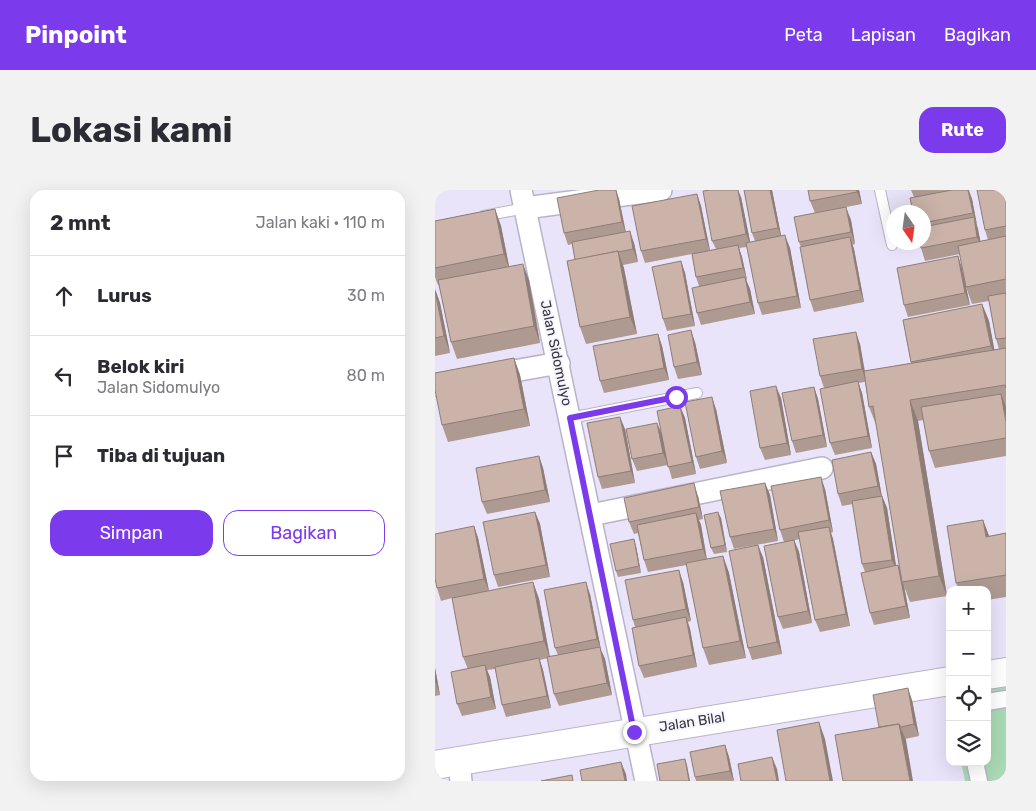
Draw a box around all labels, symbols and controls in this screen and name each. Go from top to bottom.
text: Pinpoint [25,21,127,49]
text: Peta [784,24,823,46]
text: Lapisan [851,24,916,46]
text: Bagikan [944,24,1011,46]
button: Rute [919,107,1006,153]
text: Lokasi kami [30,109,233,151]
north arrow [886,205,931,250]
text: 2 mnt [50,210,111,235]
text: Jalan kaki · 110 m [256,213,385,232]
icon: ahead [50,282,78,310]
text: Lurus [97,284,152,307]
text: 30 m [347,286,385,305]
street label: Jalan Sidomulyo [536,298,576,408]
text: Belok kiri [97,355,184,378]
icon: left [50,362,78,390]
text: 80 m [347,366,385,385]
text: Jalan Sidomulyo [97,378,220,397]
route start [665,386,688,409]
icon: arrive [50,442,78,470]
text: Tiba di tujuan [97,444,225,467]
button: Simpan [50,510,213,556]
button: Bagikan [223,510,385,556]
map controls [946,586,991,766]
button: + [946,586,991,631]
button: − [946,631,991,676]
button: locate [946,676,991,721]
street label: Jalan Bilal [658,708,726,736]
route end [623,721,646,744]
button: layers [946,721,991,766]

